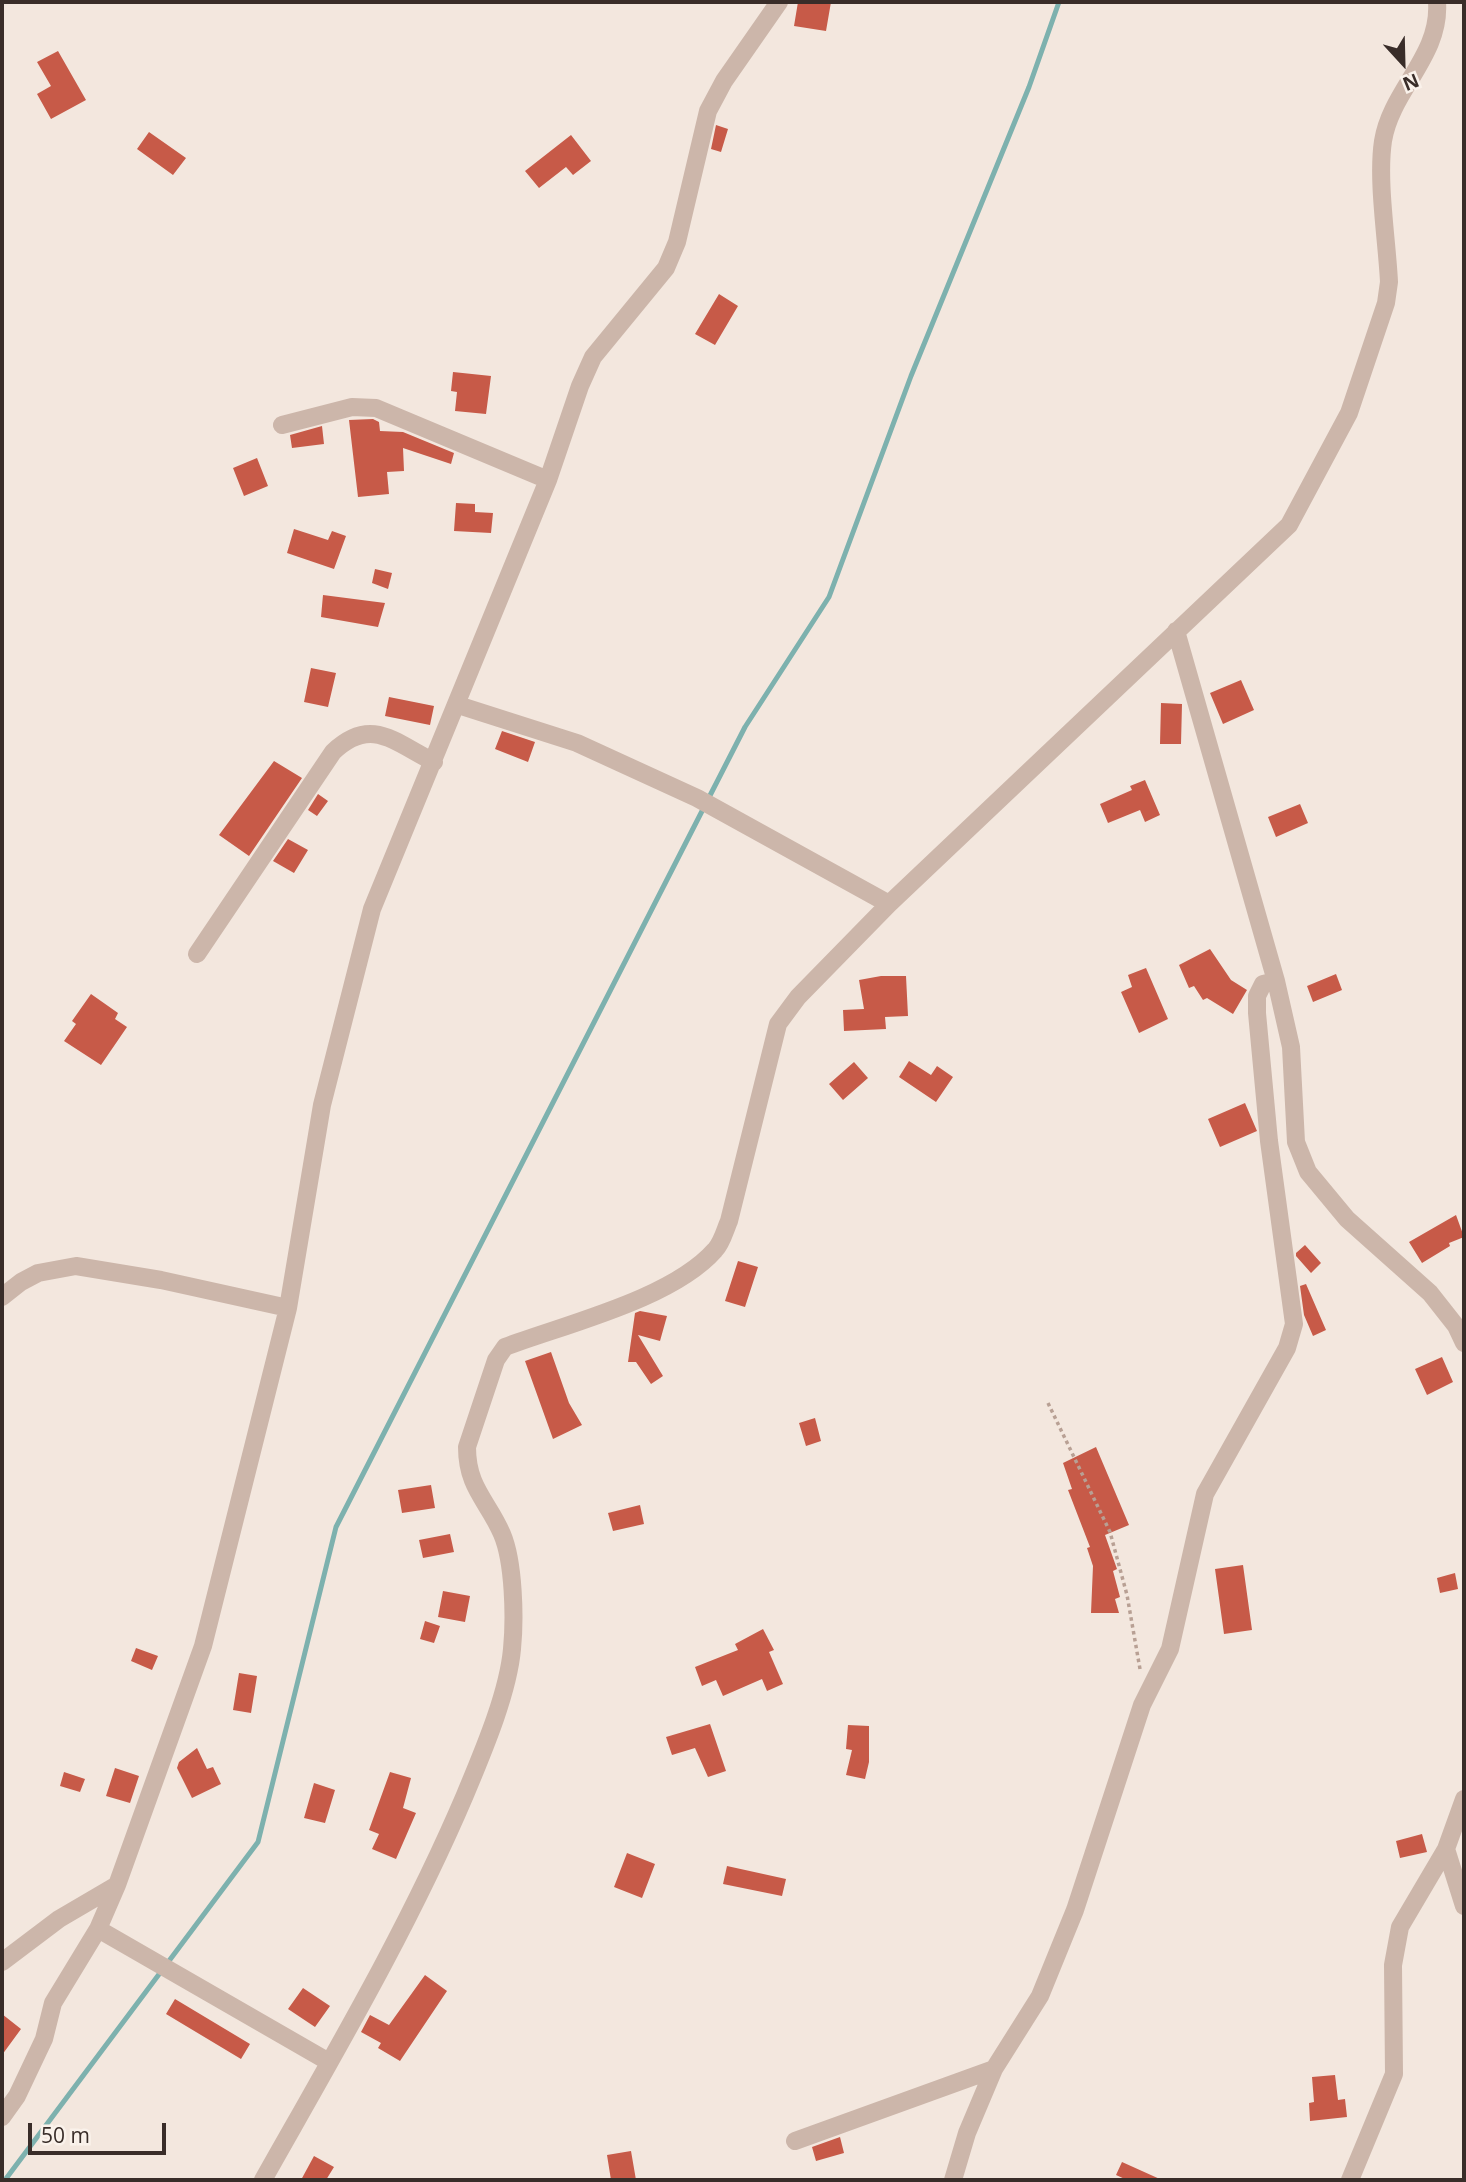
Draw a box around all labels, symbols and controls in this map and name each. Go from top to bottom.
north arrow [1368,28,1438,98]
text: N [1399,68,1423,97]
scale bar [32,2108,170,2152]
text: 50 m [41,2121,90,2149]

